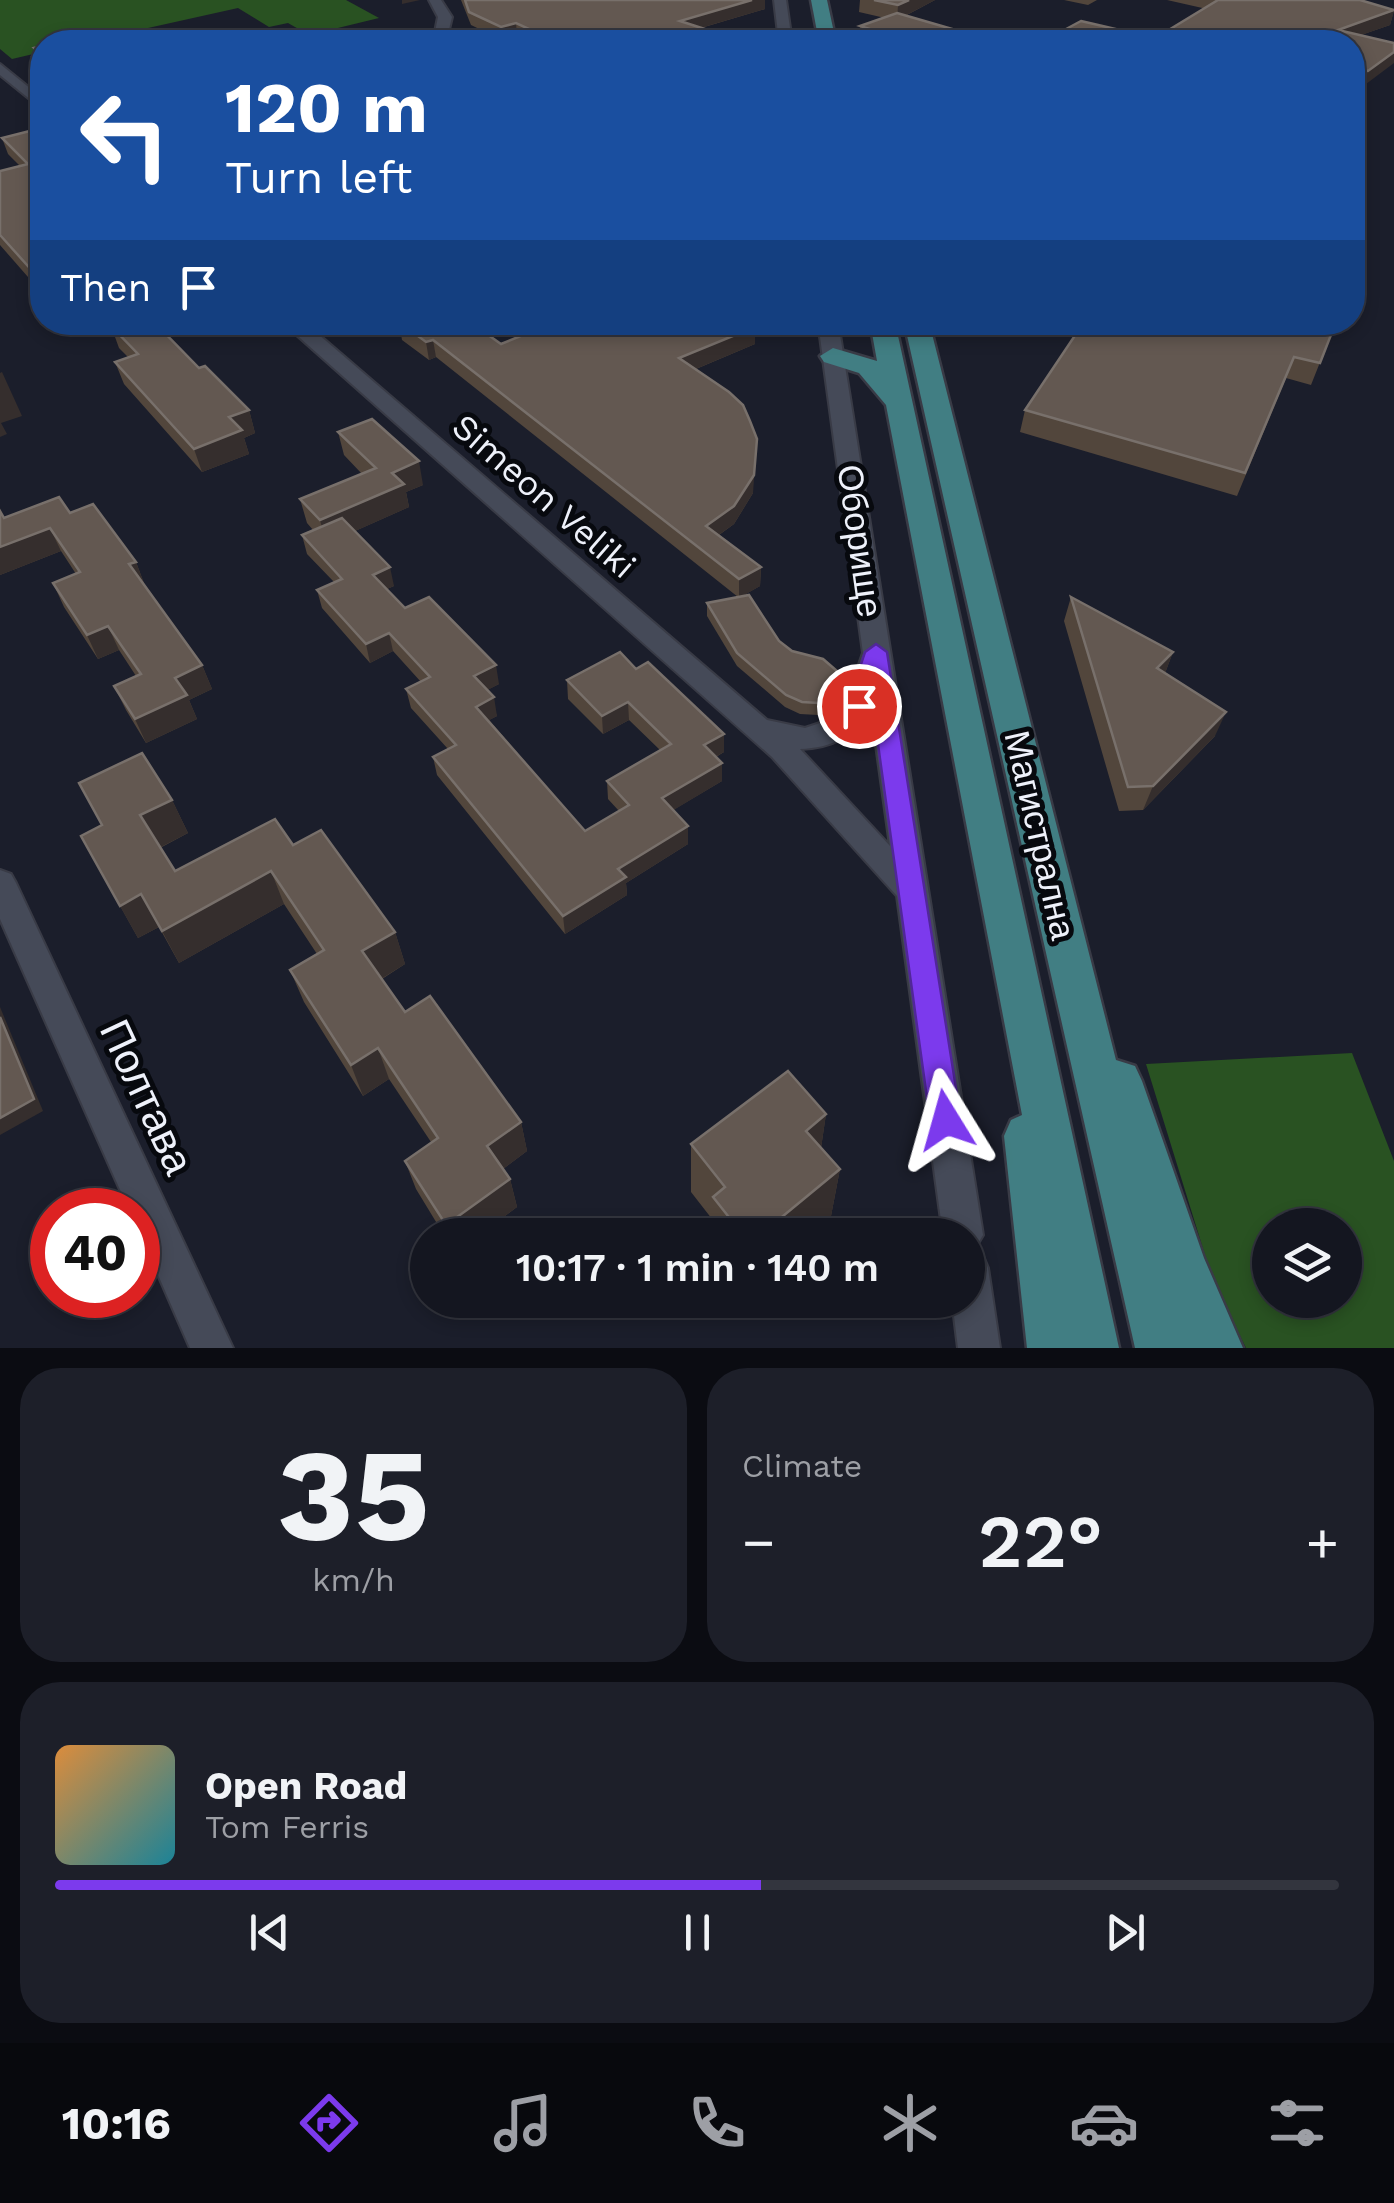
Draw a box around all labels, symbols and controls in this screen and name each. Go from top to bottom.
text: 120 m [225,67,428,149]
icon: left [60,70,190,200]
text: Turn left [225,151,412,204]
icon: arrive [171,260,226,315]
text: Then [60,266,151,310]
street label: Simeon Veliki [444,405,644,587]
street label: Оборище [829,462,891,620]
pin [817,664,902,749]
icon: arrive [832,679,887,734]
street label: Магистрална [996,726,1085,944]
street label: Полтава [90,1012,204,1182]
position arrow [894,1068,998,1172]
speed limit sign: 40 [30,1188,160,1318]
map controls [1252,1208,1362,1318]
button: layers [1252,1208,1362,1318]
text: 10:17 · 1 min · 140 m [516,1246,879,1290]
text: 35 [277,1419,430,1572]
text: Climate [742,1447,862,1485]
text: 22° [978,1497,1103,1585]
text: − [742,1510,775,1574]
text: + [1306,1510,1339,1574]
text: km/h [312,1561,395,1599]
text: Open Road [205,1764,407,1808]
text: Tom Ferris [205,1808,369,1846]
icon: previous [242,1905,297,1960]
icon: pause [670,1905,725,1960]
icon: next [1098,1905,1153,1960]
icon: directions [294,2088,364,2158]
icon: music [488,2088,558,2158]
icon: phone [682,2088,752,2158]
icon: climate [875,2088,945,2158]
icon: car [1069,2088,1139,2158]
icon: filters [1262,2088,1332,2158]
text: 10:16 [62,2097,171,2150]

